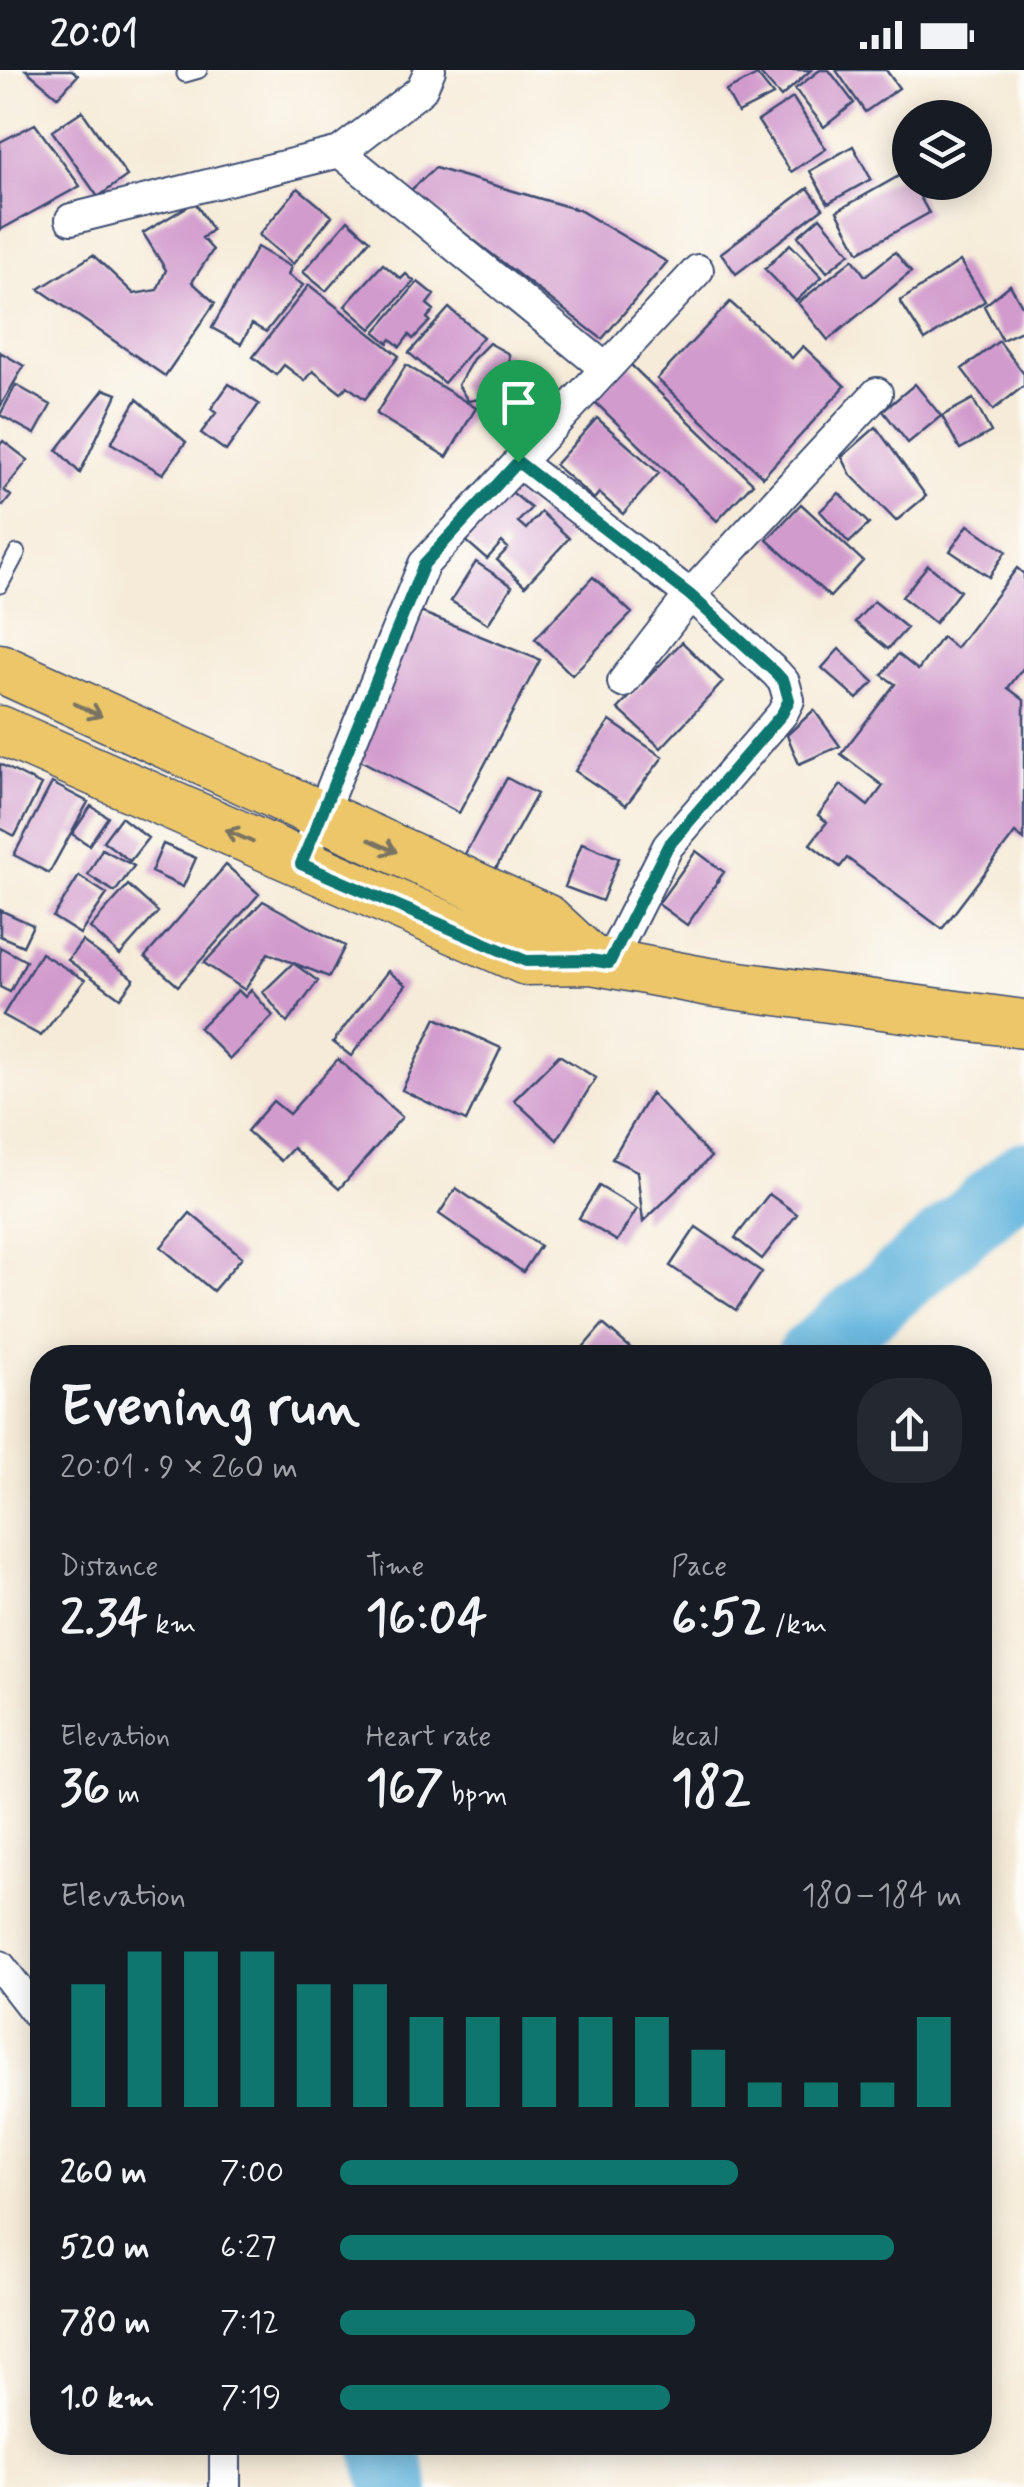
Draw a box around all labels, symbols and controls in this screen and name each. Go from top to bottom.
text: 20:01 [50,11,138,60]
map controls [892,100,992,200]
button: layers [892,100,992,200]
pin [476,360,561,463]
icon: arrive [491,375,546,430]
one-way arrow [72,701,102,720]
one-way arrow [224,826,255,844]
one-way arrow [367,838,398,856]
text: Evening run [60,1373,360,1445]
button: share [857,1378,962,1483]
text: 20:01 · 9 × 260 m [60,1447,298,1489]
text: Distance [60,1549,158,1586]
text: Time [366,1549,424,1586]
text: Pace [671,1549,727,1586]
text: 2.34 [60,1586,148,1652]
text: 16:04 [366,1586,487,1652]
text: 6:52 [671,1586,767,1652]
text: km [148,1607,196,1644]
text: /km [767,1607,827,1644]
text: Elevation [60,1719,170,1756]
text: Heart rate [366,1719,491,1756]
text: kcal [671,1719,718,1756]
text: 36 [60,1756,110,1822]
text: 167 [366,1756,444,1822]
text: 182 [671,1756,751,1822]
text: m [110,1777,140,1814]
text: bpm [444,1777,508,1814]
text: Elevation [60,1875,186,1917]
text: 180–184 m [801,1875,962,1917]
text: 260 m [60,2152,147,2194]
text: 7:00 [220,2152,284,2194]
text: 520 m [60,2227,149,2269]
text: 6:27 [220,2227,277,2269]
text: 780 m [60,2302,150,2344]
text: 7:12 [220,2302,279,2344]
text: 1.0 km [60,2377,154,2419]
text: 7:19 [220,2377,281,2419]

